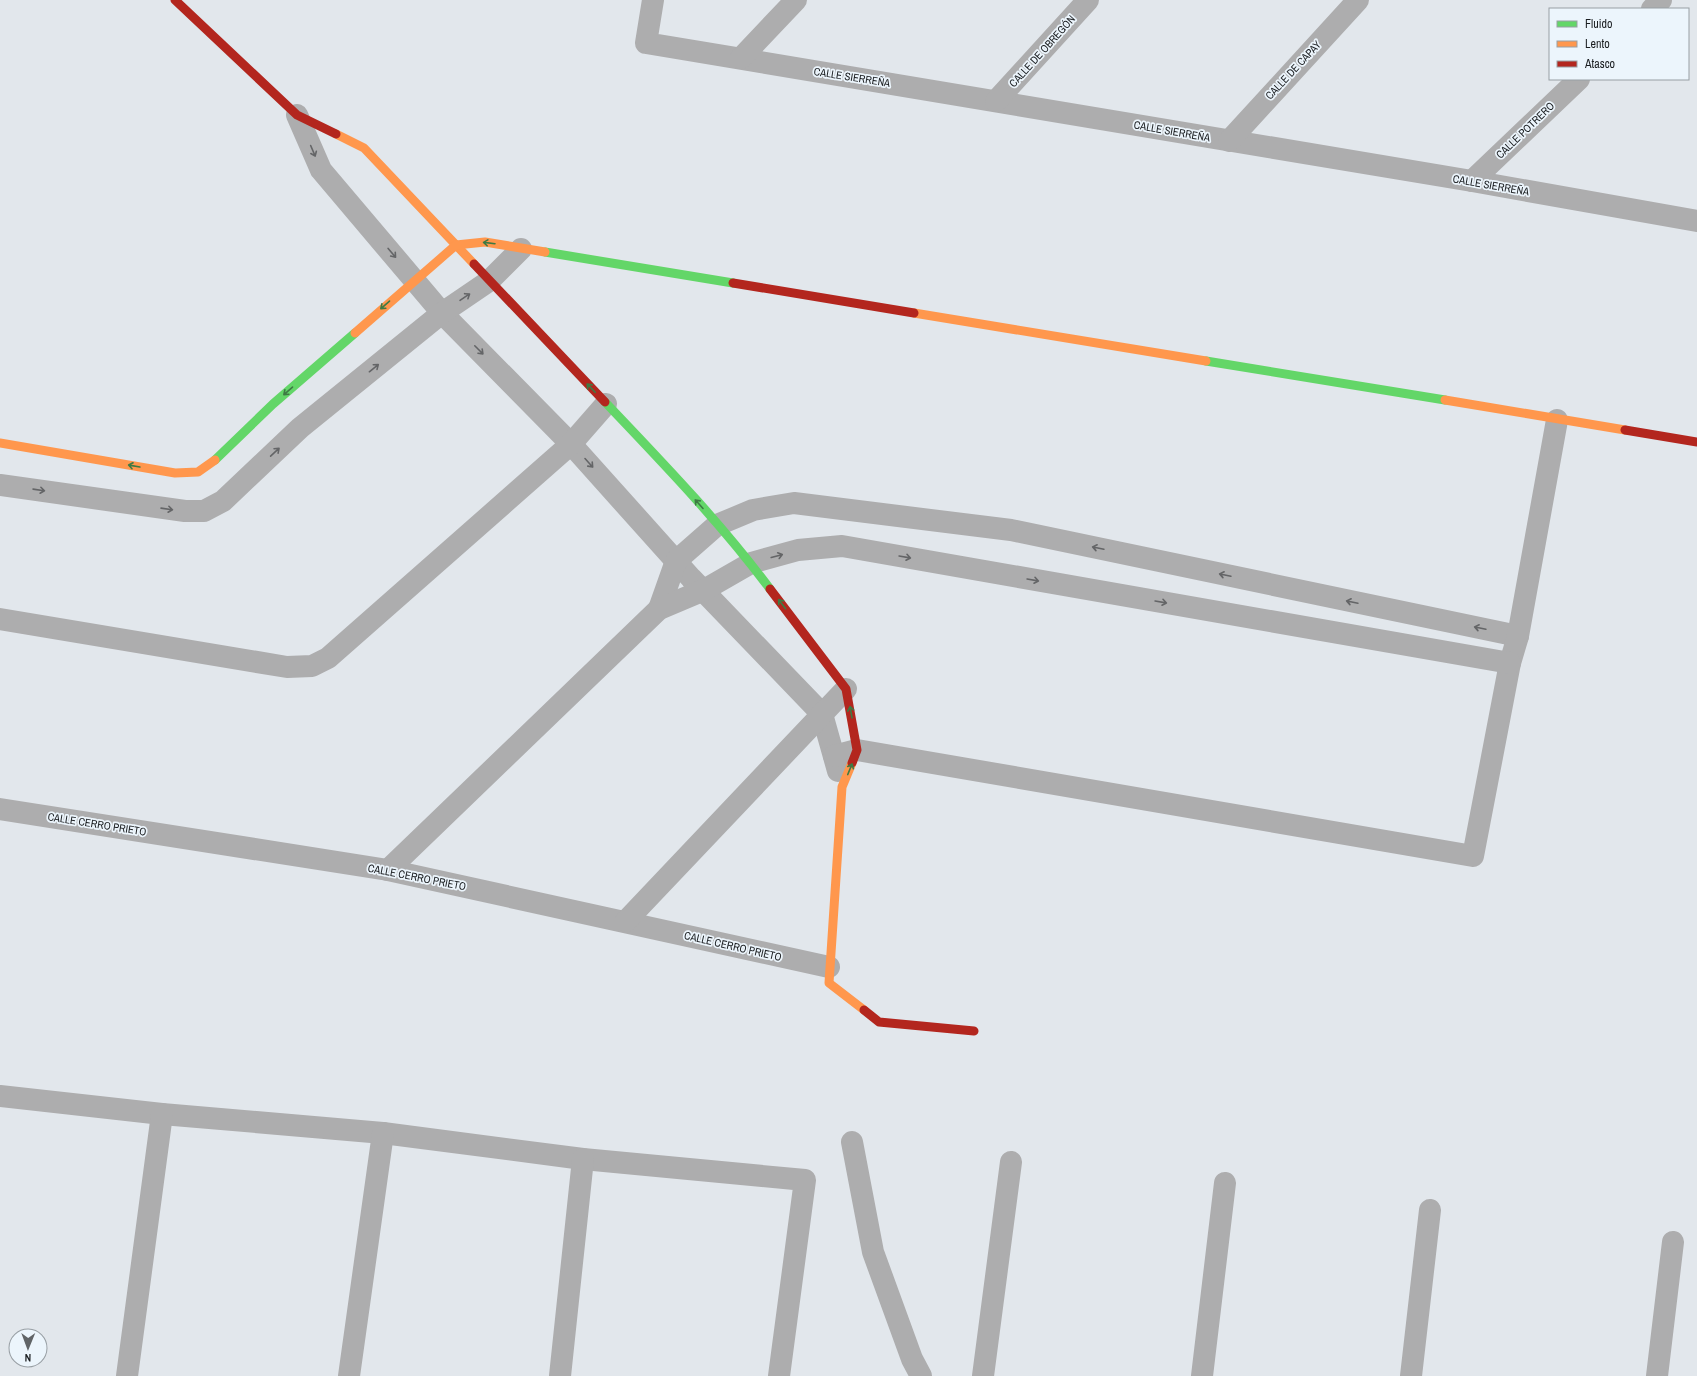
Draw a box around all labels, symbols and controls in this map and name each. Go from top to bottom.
legend [1549,8,1689,80]
street label: CALLE DE OBREGÓN [1006,12,1078,90]
text: Fluido [1585,16,1612,32]
text: Lento [1585,36,1610,52]
street label: CALLE DE CAPAY [1262,38,1324,102]
text: Atasco [1584,56,1615,72]
street label: CALLE SIERREÑA [813,64,892,90]
street label: CALLE POTRERO [1493,99,1557,161]
street label: CALLE SIERREÑA [1133,117,1212,145]
one-way arrow [310,145,317,157]
street label: CALLE SIERREÑA [1452,171,1531,199]
one-way arrow [482,239,495,247]
one-way arrow [388,248,397,258]
one-way arrow [459,293,470,301]
one-way arrow [380,301,391,310]
one-way arrow [474,345,483,355]
one-way arrow [369,363,379,372]
one-way arrow [587,383,596,394]
one-way arrow [283,386,293,395]
one-way arrow [270,447,280,457]
one-way arrow [584,458,593,469]
one-way arrow [128,462,141,470]
one-way arrow [32,486,45,494]
one-way arrow [694,499,703,509]
one-way arrow [160,505,173,513]
one-way arrow [1092,544,1105,552]
one-way arrow [770,552,783,559]
one-way arrow [898,554,911,562]
one-way arrow [1219,570,1232,578]
one-way arrow [1026,576,1039,584]
one-way arrow [1346,597,1359,605]
one-way arrow [778,598,787,609]
one-way arrow [1154,598,1167,606]
one-way arrow [1473,624,1486,632]
one-way arrow [846,706,854,719]
one-way arrow [846,763,854,775]
street label: CALLE CERRO PRIETO [47,809,147,839]
street label: CALLE CERRO PRIETO [367,861,467,893]
street label: CALLE CERRO PRIETO [683,928,783,964]
north arrow [8,1328,48,1368]
text: N [24,1351,31,1365]

